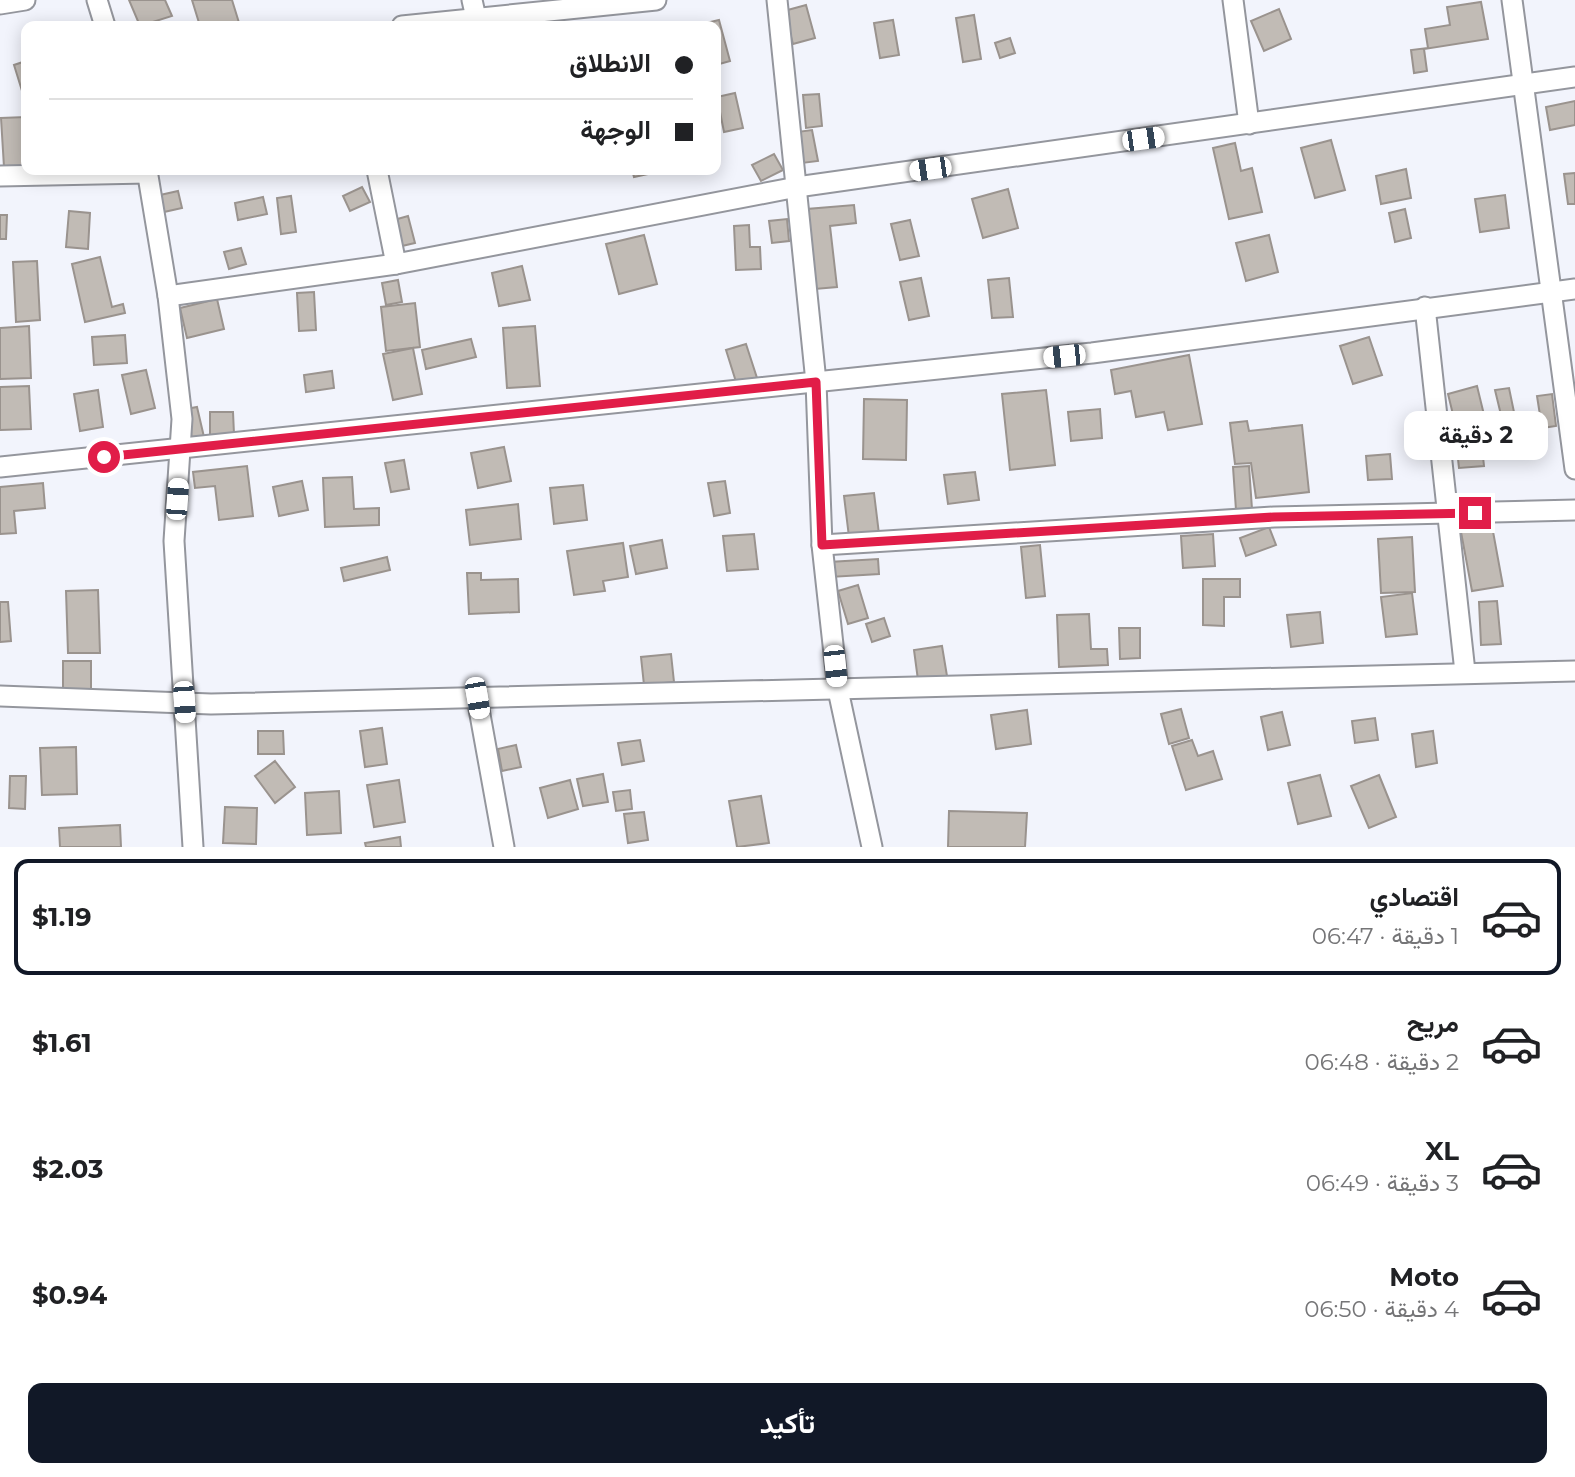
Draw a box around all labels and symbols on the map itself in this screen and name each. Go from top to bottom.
car [1121,126,1166,152]
car [908,156,953,182]
car [1043,343,1086,369]
callout: 2 دقيقة [1403,412,1547,461]
route start [88,441,120,473]
car [166,477,189,521]
route end [1459,497,1491,529]
car [823,644,848,688]
car [464,675,491,721]
car [173,680,196,724]

